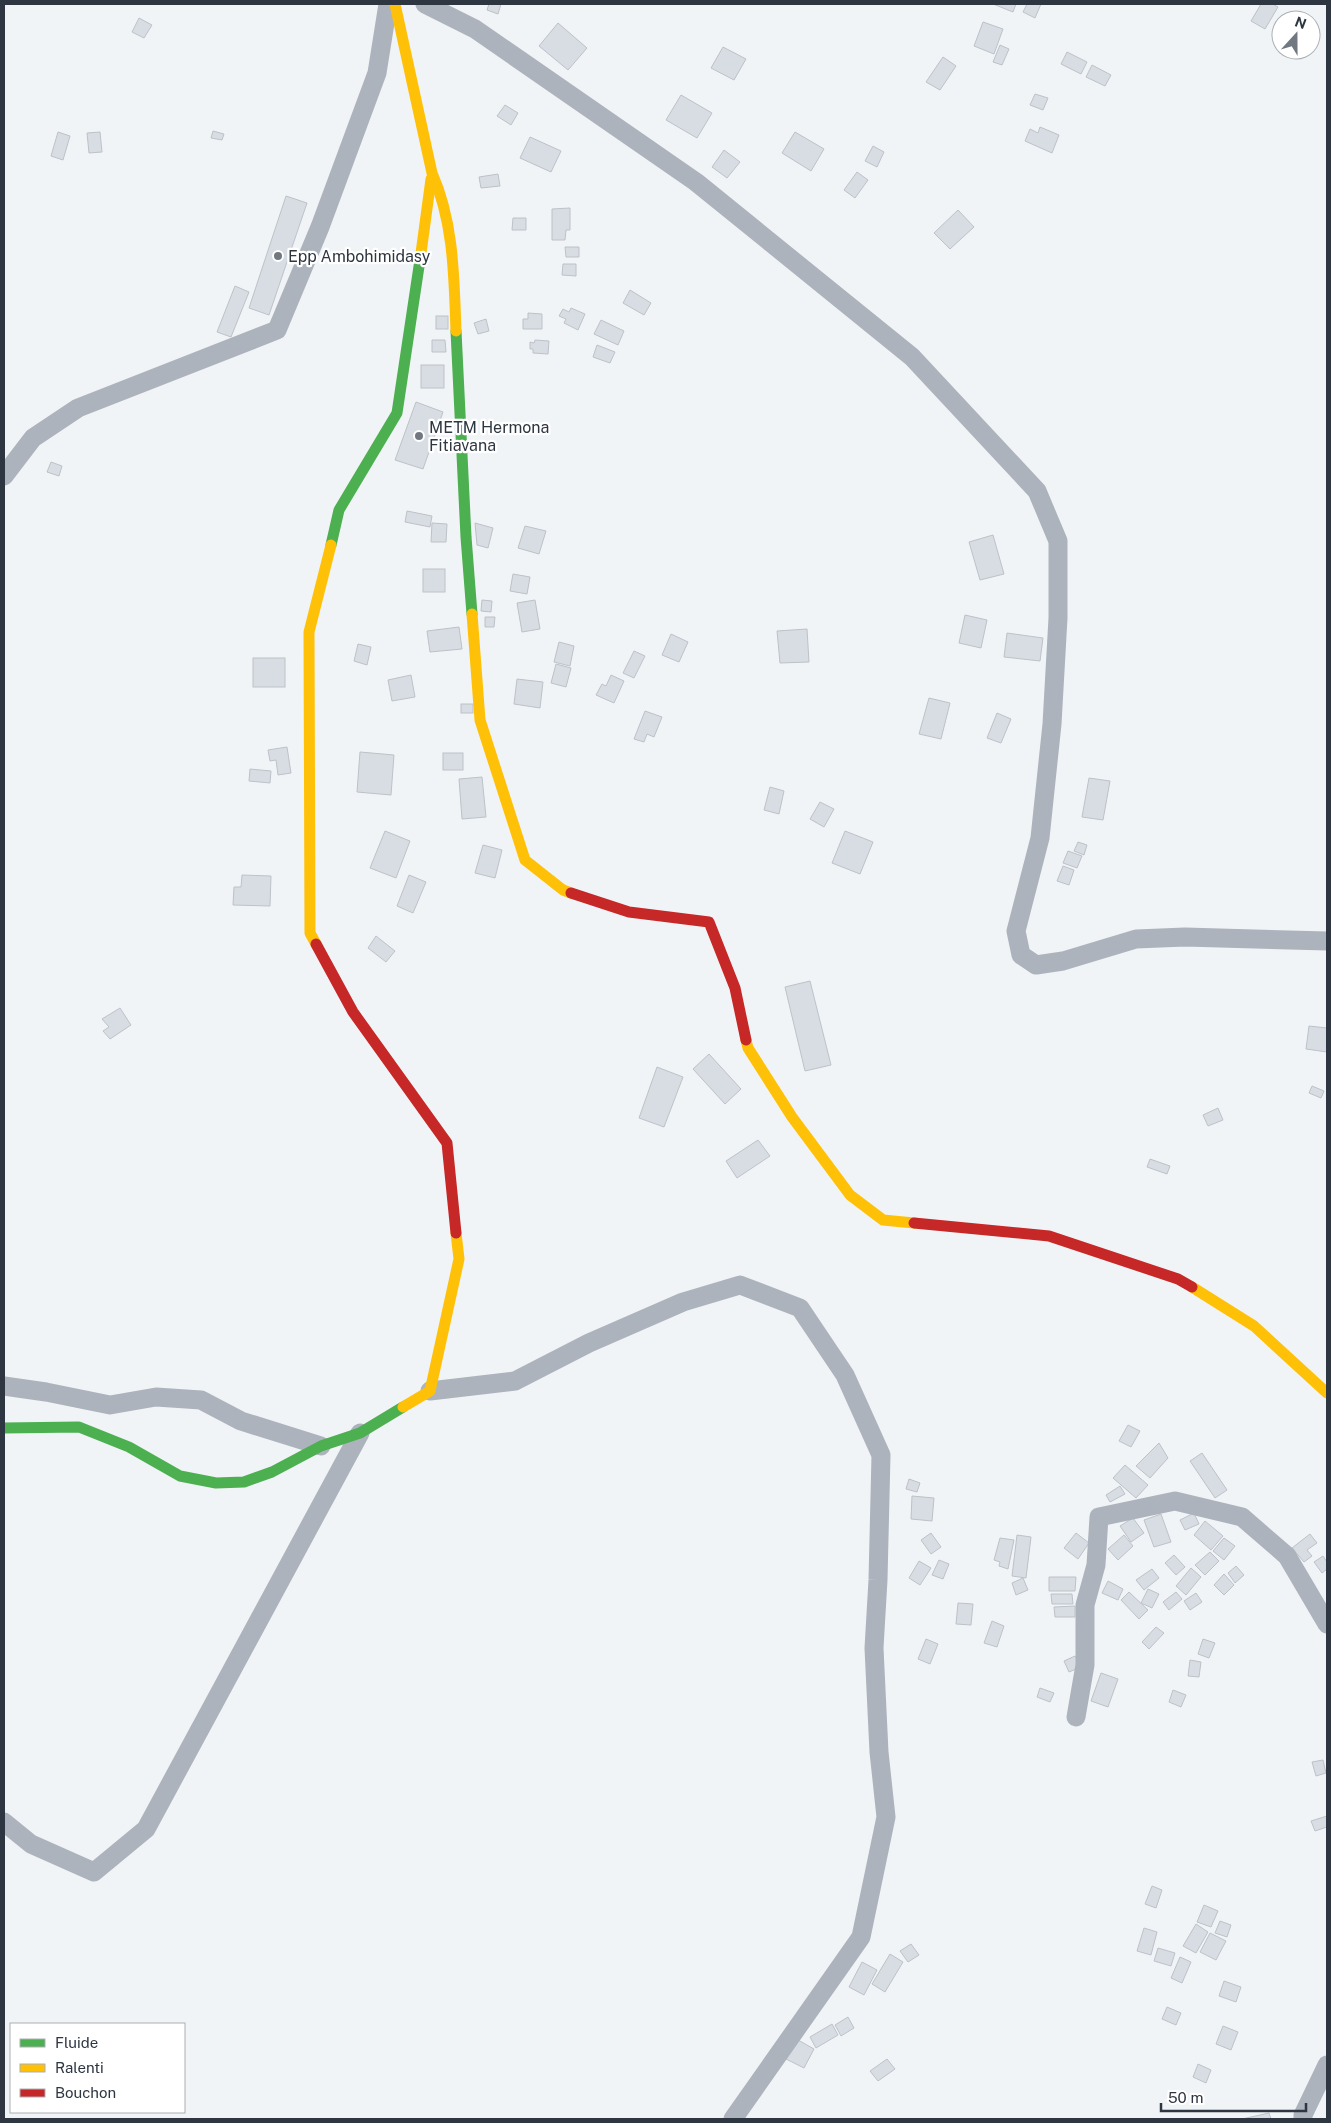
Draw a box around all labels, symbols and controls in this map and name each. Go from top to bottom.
north arrow [1271,10,1321,60]
text: N [1293,13,1309,32]
place label: Epp Ambohimidasy [288,247,431,266]
marker: Epp Ambohimidasy [272,250,284,262]
place label: METM Hermona Fitiavana [429,418,549,455]
marker: METM Hermona Fitiavana [413,430,425,442]
legend [10,2023,185,2113]
text: Fluide [55,2034,98,2051]
text: Ralenti [55,2059,104,2076]
scale bar [1161,2080,1306,2112]
text: Bouchon [55,2084,116,2101]
text: 50 m [1168,2089,1203,2106]

